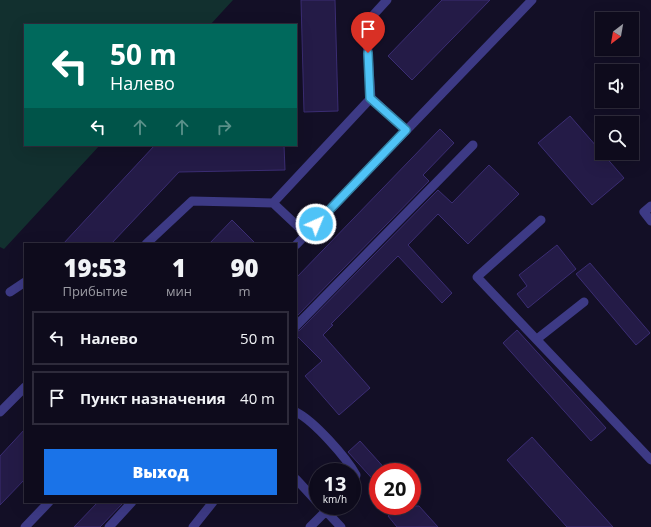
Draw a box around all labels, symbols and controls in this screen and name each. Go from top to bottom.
pin [351,12,385,53]
north arrow [595,12,639,56]
map controls [595,12,639,160]
icon: arrive [357,18,379,40]
text: 50 m [110,35,177,73]
icon: left [44,40,96,92]
button: sound [595,64,639,108]
text: Налево [110,71,175,95]
icon: left [87,116,109,138]
icon: ahead [129,116,151,138]
icon: ahead [171,116,193,138]
icon: right [213,116,235,138]
button: search [595,116,639,160]
position arrow [295,203,337,245]
text: 19:53 [63,251,127,284]
text: 1 [172,251,186,284]
text: 90 [230,251,259,284]
text: Прибытие [62,282,128,300]
text: мин [166,282,192,300]
text: m [238,282,251,300]
icon: left [46,327,68,349]
text: Налево [80,328,138,348]
text: 50 m [240,328,275,348]
icon: arrive [46,387,68,409]
text: Пункт назначения [80,388,226,408]
text: 40 m [240,388,275,408]
button: Выход [44,449,277,495]
speed limit sign: 20 [369,463,421,515]
text: 13 [324,470,346,497]
text: km/h [323,492,347,506]

